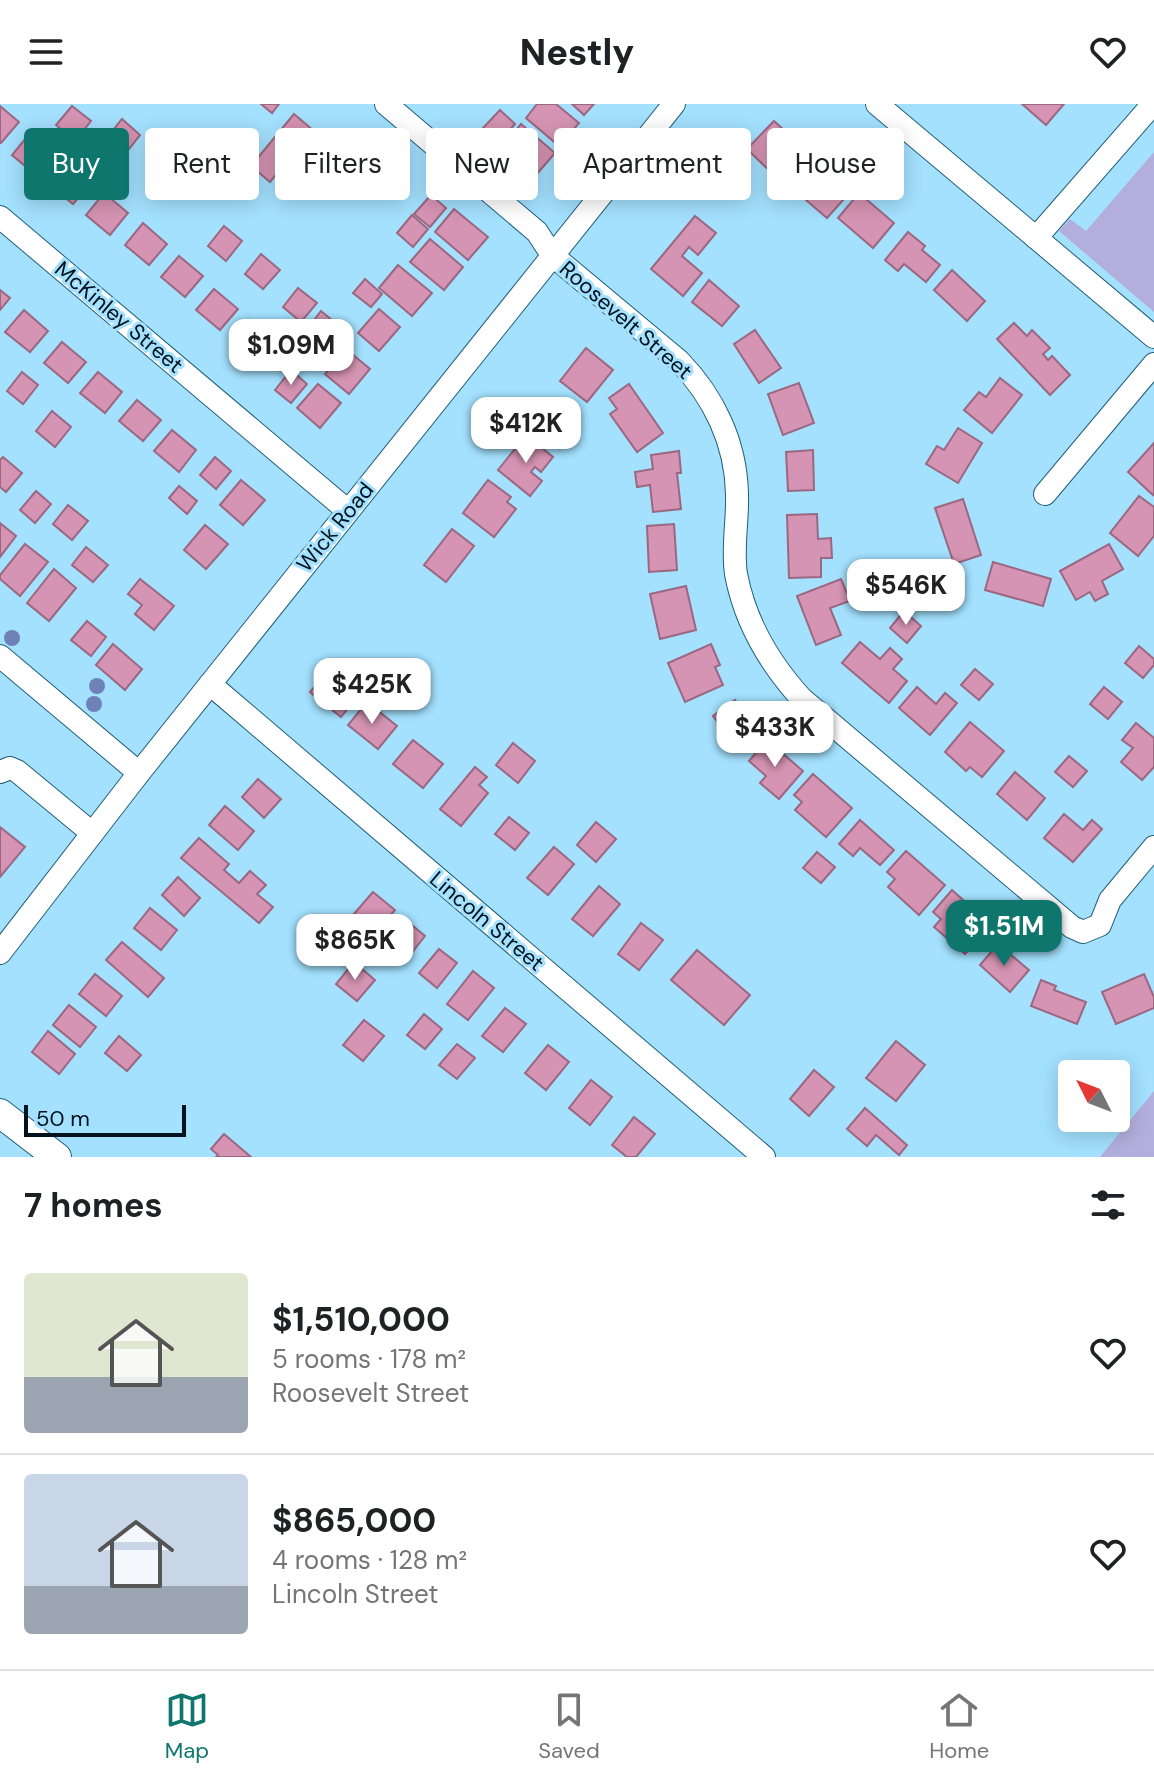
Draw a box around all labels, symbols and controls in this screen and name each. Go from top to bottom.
text: Nestly [520,29,634,76]
icon: menu [24,30,68,74]
icon: heart [1086,30,1130,74]
chip: Buy [24,128,129,200]
chip: Rent [145,128,259,200]
chip: Filters [275,128,410,200]
chip: New [426,128,538,200]
chip: Apartment [554,128,751,200]
chip: House [767,128,904,200]
street label: Roosevelt Street [554,254,698,386]
street label: McKinley Street [49,255,189,379]
pin: $1.09M [226,319,356,387]
text: $1.09M [247,328,335,362]
pin: $412K [470,397,582,465]
text: $412K [489,406,563,440]
street label: Wick Road [290,476,380,578]
pin: $546K [850,559,962,627]
text: $546K [865,568,947,602]
pin: $425K [316,658,428,726]
text: $425K [332,667,412,701]
pin: $433K [719,701,831,769]
text: $433K [735,710,815,744]
street label: Lincoln Street [424,865,550,977]
pin: $1.51M [939,900,1069,968]
text: $1.51M [964,909,1044,943]
pin: $865K [299,914,411,982]
text: $865K [314,923,396,957]
north arrow [1058,1060,1130,1132]
map controls [1058,1060,1130,1132]
scale bar [24,1101,186,1137]
text: 50 m [36,1104,90,1133]
text: 7 homes [24,1183,163,1228]
icon: filters [1086,1183,1130,1227]
text: $1,510,000 [272,1297,450,1342]
icon: home [88,1305,184,1401]
icon: heart [1086,1331,1130,1375]
text: 5 rooms · 178 m² [272,1342,466,1376]
text: Roosevelt Street [272,1376,469,1410]
text: $865,000 [272,1498,436,1543]
icon: home [88,1506,184,1602]
icon: heart [1086,1532,1130,1576]
text: 4 rooms · 128 m² [272,1543,467,1577]
text: Lincoln Street [272,1577,438,1611]
tab: Map [165,1688,209,1765]
tab: Saved [538,1688,600,1765]
tab: Home [929,1688,989,1765]

